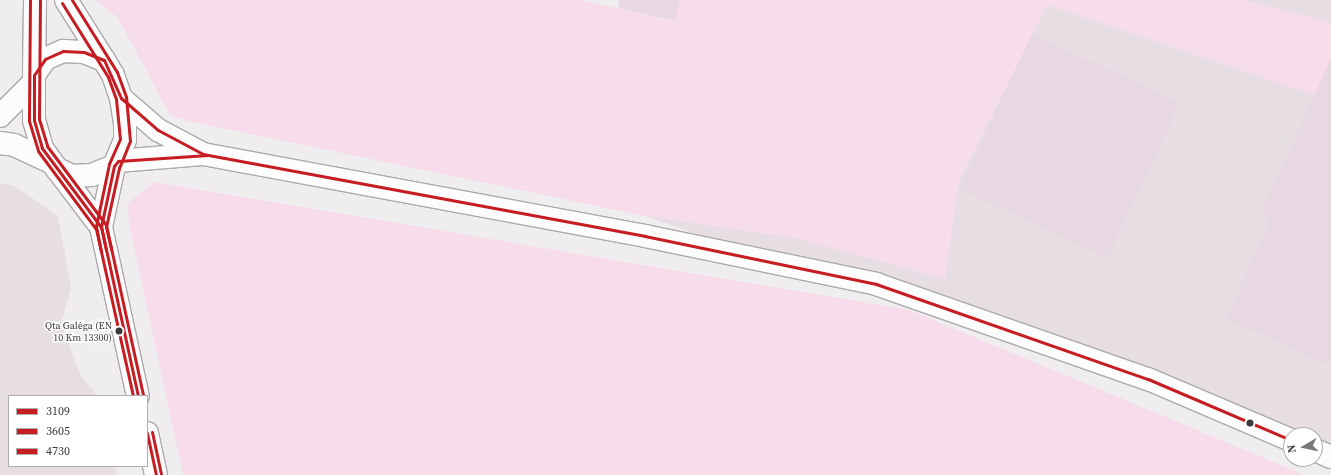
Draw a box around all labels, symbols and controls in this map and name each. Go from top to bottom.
place label: Qta Galêga (EN 10 Km 13300) [45,319,112,342]
marker: Qta Galêga (EN 10 Km 13300) [114,326,124,336]
legend [8,395,148,467]
text: 3109 [46,403,70,419]
unlabelled marker [1245,418,1255,428]
text: 3605 [46,423,70,439]
north arrow [1283,427,1323,467]
text: 4730 [46,443,70,459]
text: N [1284,444,1300,454]

